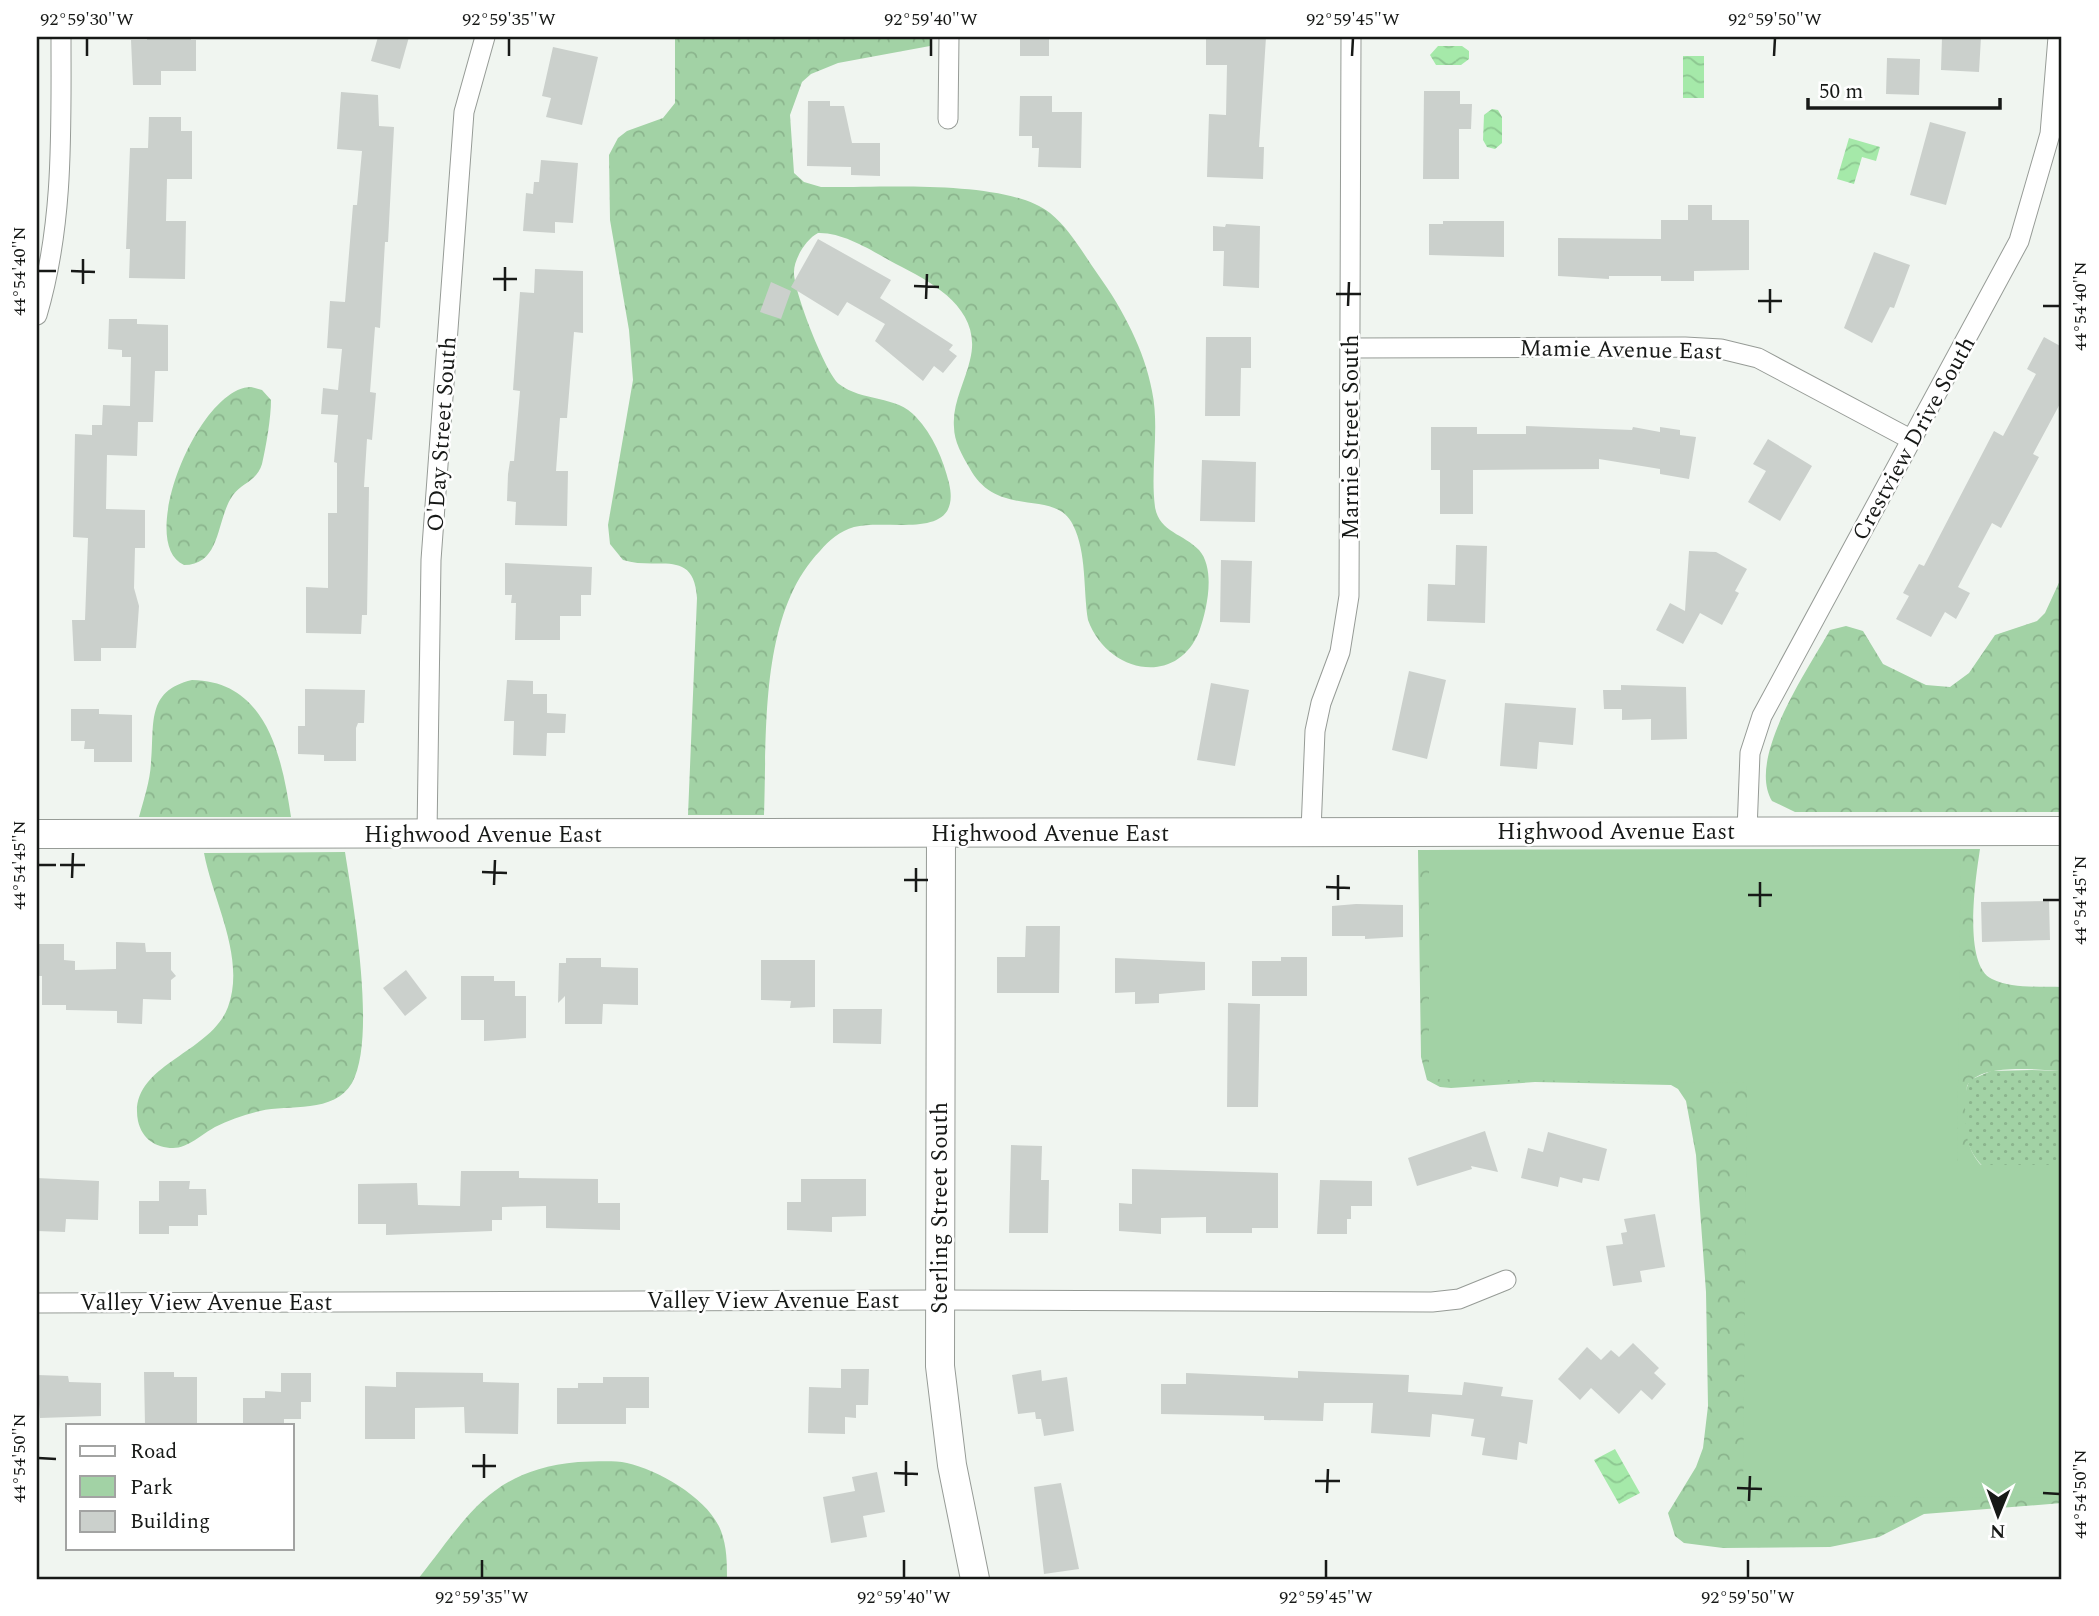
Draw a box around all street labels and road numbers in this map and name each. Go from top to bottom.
street label: Crestview Drive South [1844,330,1985,547]
street label: Mamie Avenue East [1519,331,1723,370]
street label: Marnie Street South [1334,334,1369,540]
street label: O'Day Street South [418,335,467,533]
street label: Highwood Avenue East [1497,815,1735,850]
street label: Highwood Avenue East [931,817,1169,852]
street label: Highwood Avenue East [364,818,602,853]
street label: Sterling Street South [923,1102,958,1314]
street label: Valley View Avenue East [647,1284,899,1319]
street label: Valley View Avenue East [80,1286,332,1321]

